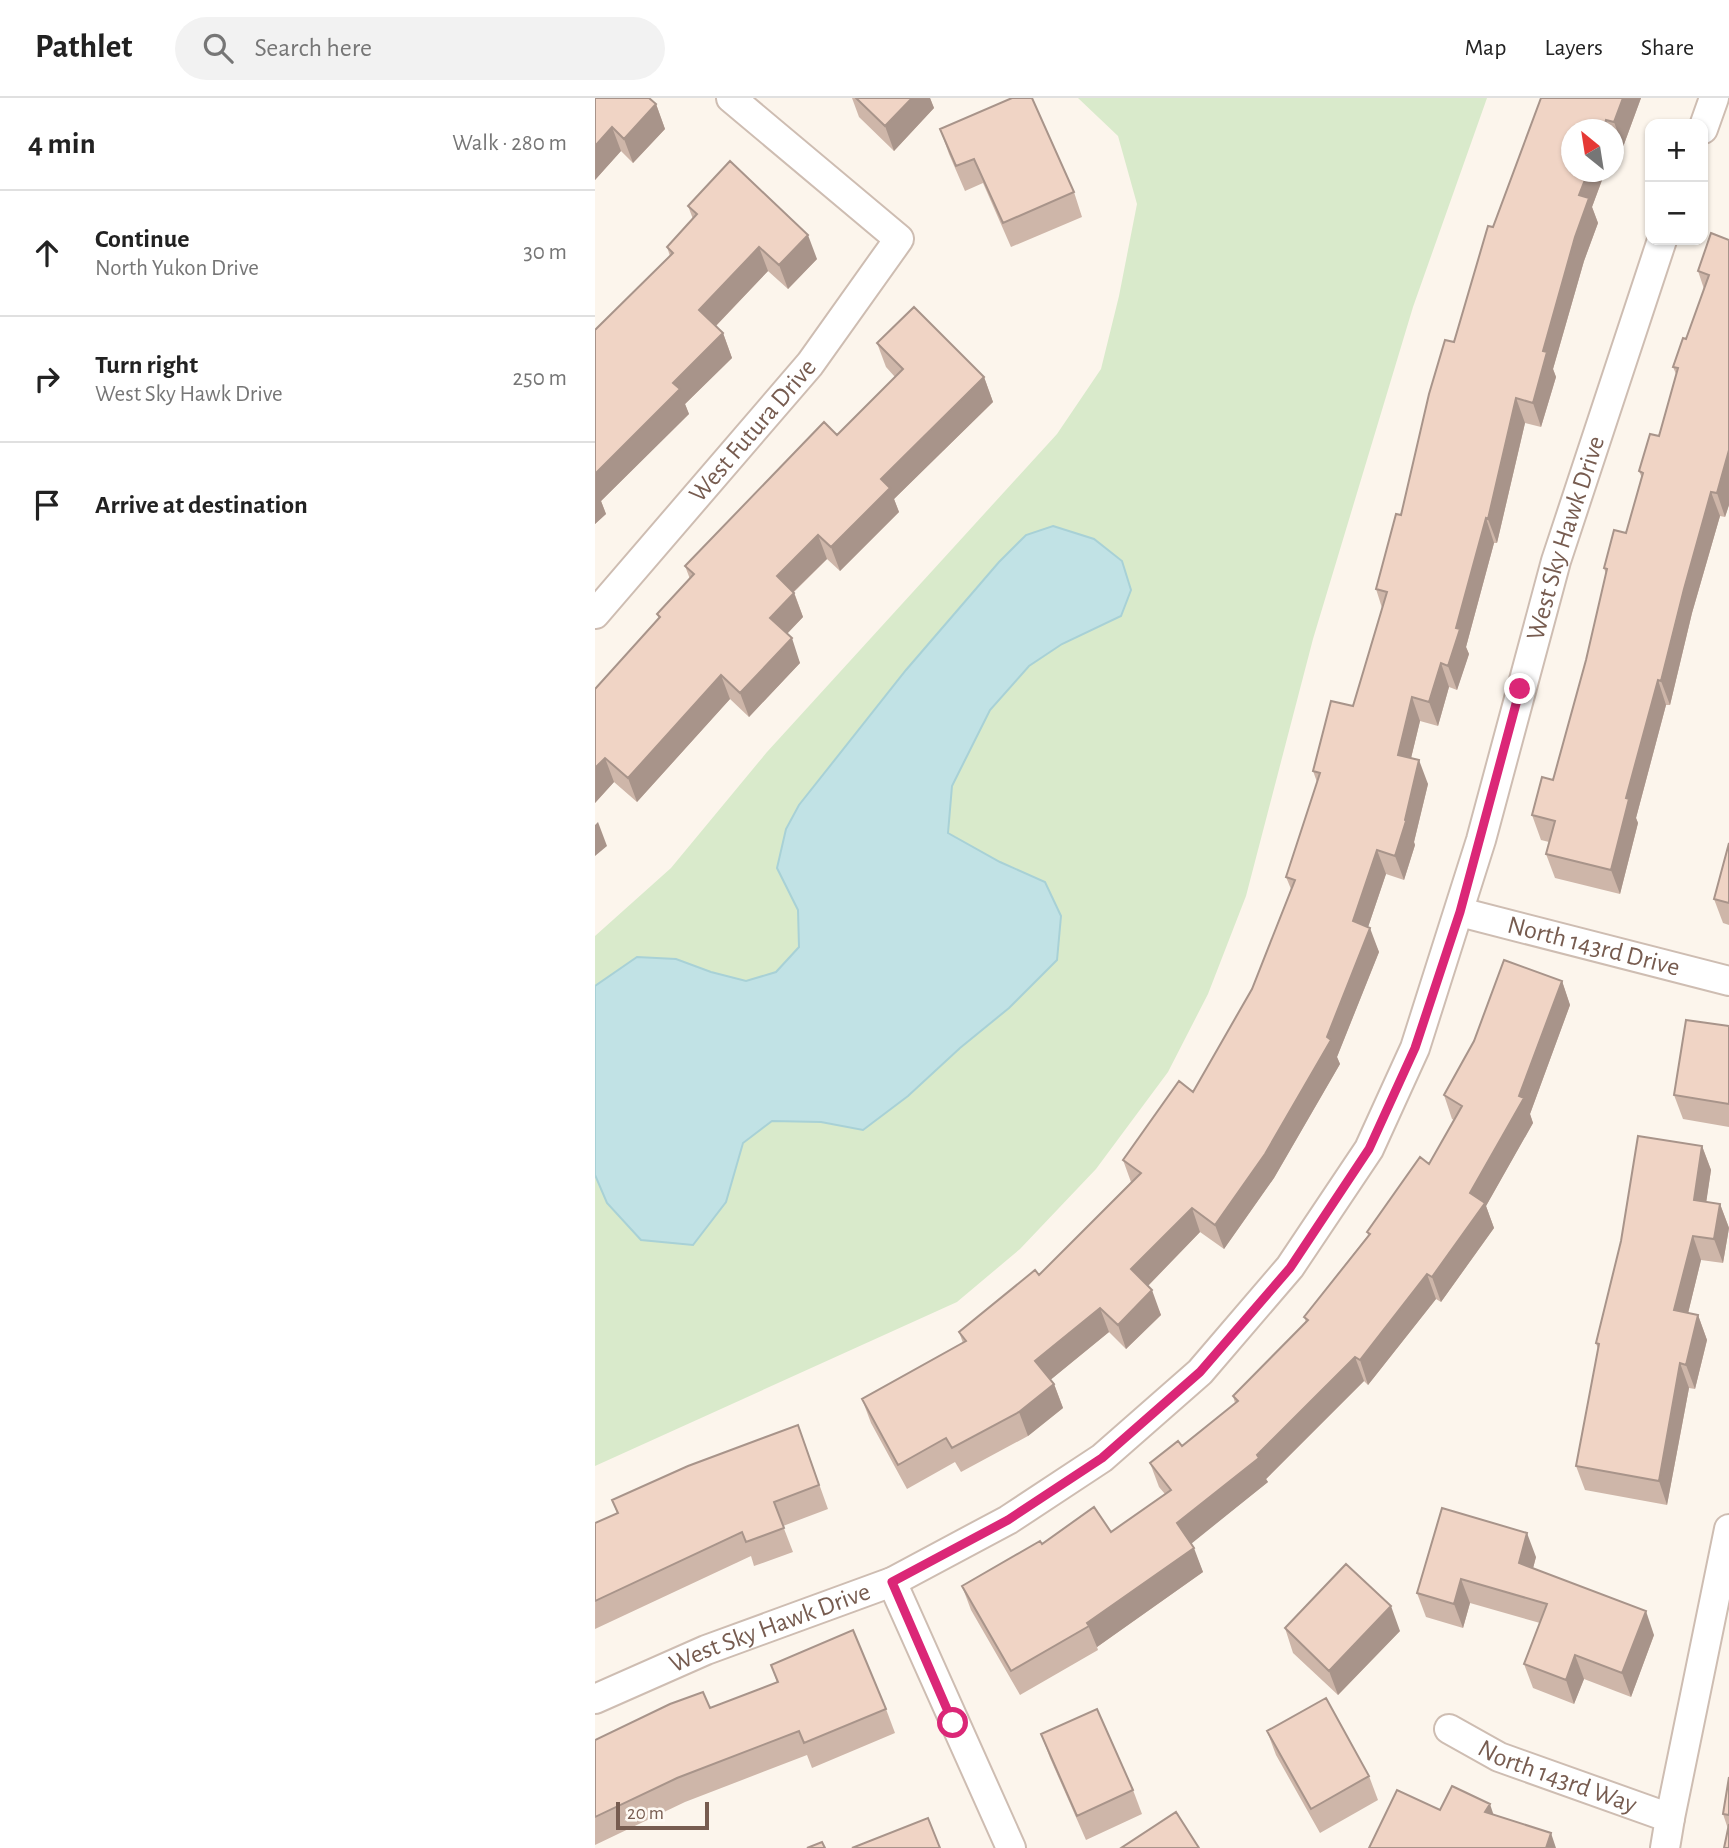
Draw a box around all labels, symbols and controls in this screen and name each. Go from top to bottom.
search box [175,17,665,80]
icon: search [199,29,237,67]
text: Pathlet [35,31,133,64]
text: Search here [255,35,372,61]
text: Map [1464,36,1506,60]
text: Layers [1544,36,1603,60]
text: Share [1641,36,1694,60]
north arrow [1561,119,1624,182]
map controls [1645,119,1708,245]
button: + [1645,119,1708,182]
text: 4 min [28,129,96,159]
text: Walk · 280 m [452,132,567,155]
button: − [1645,182,1708,245]
text: Continue [95,226,190,252]
icon: ahead [28,234,66,272]
text: 30 m [523,241,567,264]
text: North Yukon Drive [95,257,259,280]
text: Turn right [95,352,198,378]
street label: West Futura Drive [684,354,821,507]
icon: right [28,360,66,398]
text: 250 m [513,367,567,390]
text: West Sky Hawk Drive [95,383,283,406]
street label: West Sky Hawk Drive [1522,433,1609,643]
icon: arrive [28,486,66,524]
text: Arrive at destination [95,492,308,518]
route end [1504,673,1535,704]
street label: North 143rd Drive [1505,912,1683,981]
street label: West Sky Hawk Drive [666,1578,874,1677]
route start [937,1707,968,1738]
street label: North 143rd Way [1474,1735,1640,1818]
scale bar [616,1799,709,1831]
text: 20 m [627,1804,664,1823]

